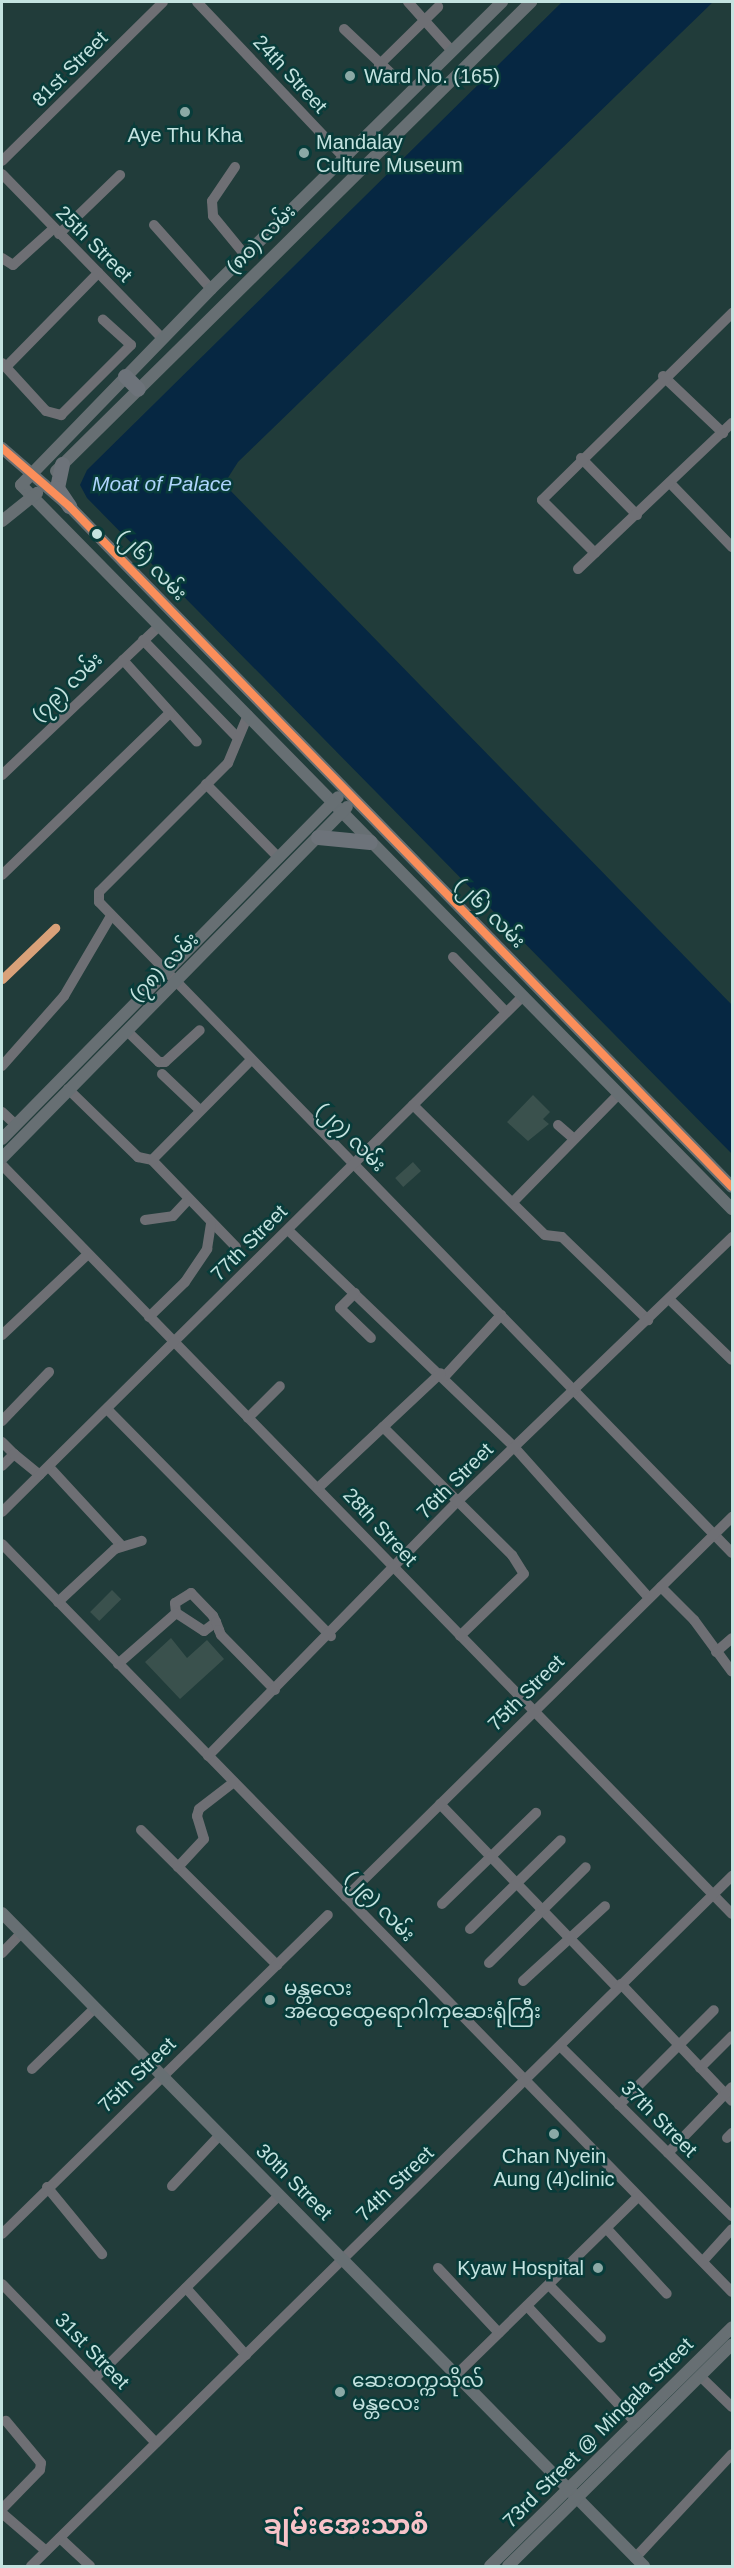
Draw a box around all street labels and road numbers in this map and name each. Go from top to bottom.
street label: 81st Street [27,26,113,112]
street label: 24th Street [248,30,332,118]
street label: (၈၀) လမ်း [221,199,301,279]
street label: 25th Street [51,201,137,287]
street label: (၂၆) လမ်း [112,524,192,606]
street label: (၇၉) လမ်း [27,647,107,727]
street label: (၂၆) လမ်း [450,873,530,953]
street label: (၇၈) လမ်း [124,927,204,1007]
street label: (၂၇) လမ်း [311,1097,391,1177]
street label: 77th Street [206,1200,292,1286]
street label: 76th Street [412,1438,498,1524]
street label: 28th Street [338,1483,422,1571]
street label: 75th Street [483,1650,569,1736]
street label: (၂၉) လမ်း [340,1865,420,1947]
street label: 75th Street [93,2032,181,2118]
street label: 37th Street [616,2076,702,2162]
street label: 30th Street [251,2139,337,2225]
street label: 74th Street [351,2141,439,2227]
street label: 31st Street [50,2308,134,2394]
street label: 73rd Street @ Mingala Street [498,2333,698,2533]

